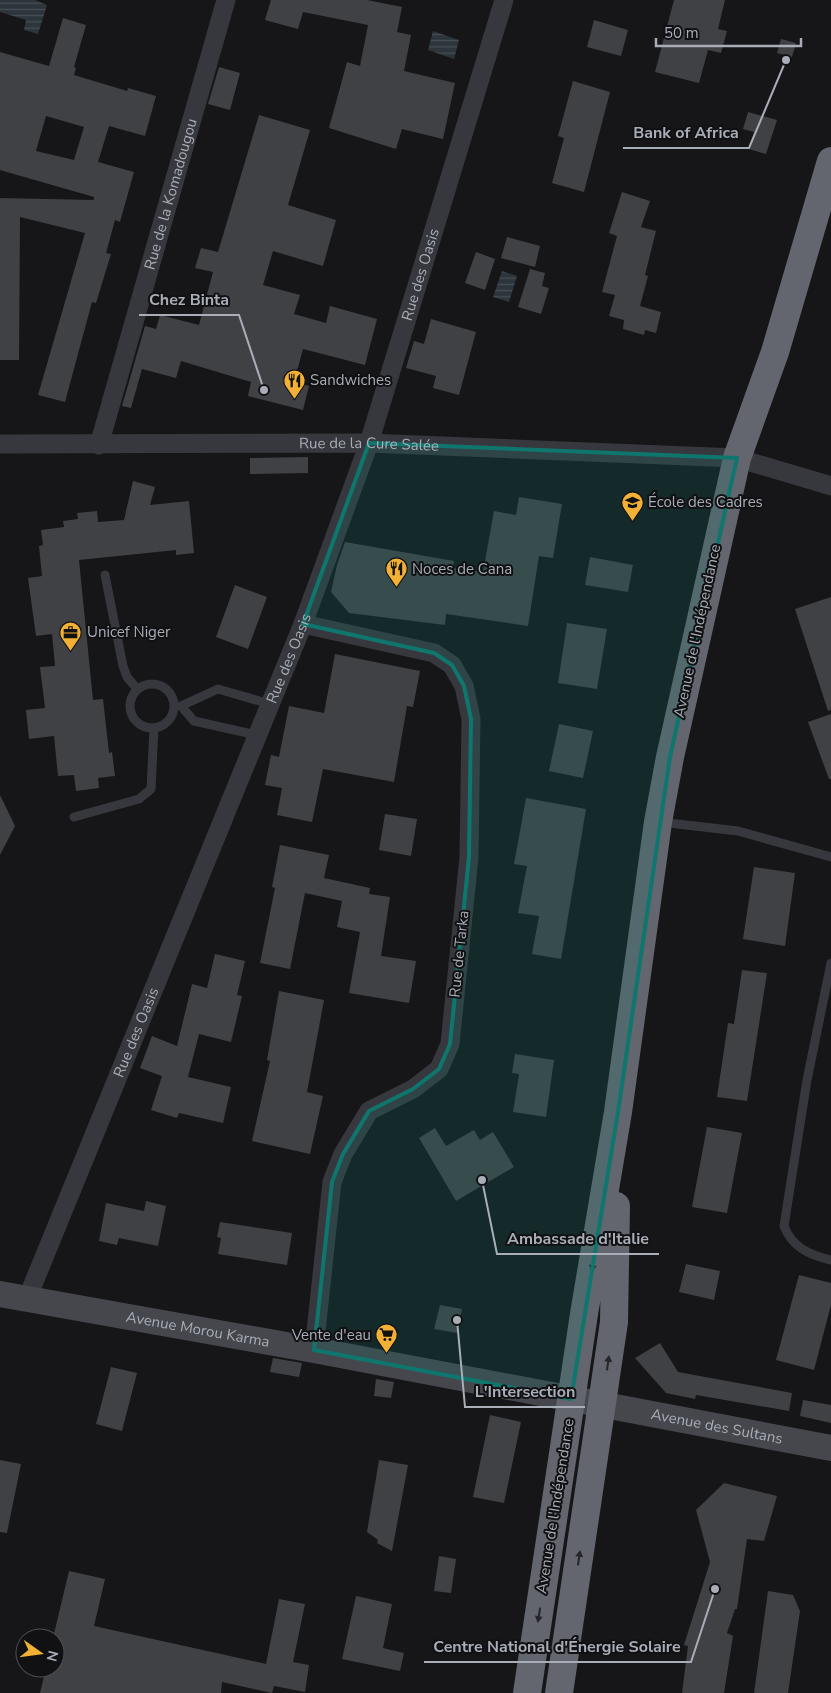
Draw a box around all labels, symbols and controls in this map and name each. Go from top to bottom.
scale bar [656,15,801,47]
text: 50 m [664,23,699,43]
street label: Rue de la Komadougou [140,116,202,272]
callout: Bank of Africa [623,117,749,148]
text: Bank of Africa [633,122,739,144]
street label: Rue des Oasis [397,226,444,323]
callout: Chez Binta [139,284,239,315]
text: Chez Binta [149,289,229,311]
restaurant icon: Sandwiches [282,368,306,399]
place label: Sandwiches [310,370,391,390]
street label: Rue de la Cure Salée [299,433,439,456]
school or university icon: École des Cadres [620,490,644,521]
place label: École des Cadres [648,492,763,512]
street label: Avenue de l'Indépendance [669,542,725,720]
restaurant icon: Noces de Cana [384,557,408,588]
place label: Noces de Cana [412,559,512,579]
street label: Rue des Oasis [262,611,316,706]
office icon: Unicef Niger [59,620,83,651]
place label: Unicef Niger [87,622,171,642]
street label: Rue de Tarka [444,909,474,999]
street label: Rue des Oasis [109,984,163,1080]
callout: Ambassade d'Italie [497,1223,659,1254]
text: Ambassade d'Italie [507,1228,649,1250]
one-way arrow [588,1256,596,1272]
street label: Avenue Morou Karma [124,1307,271,1352]
supermarket icon: Vente d'eau [375,1323,399,1354]
place label: Vente d'eau [291,1325,371,1345]
one-way arrow [604,1354,612,1370]
callout: L'Intersection [465,1376,585,1407]
text: L'Intersection [475,1381,575,1403]
street label: Avenue des Sultans [649,1404,784,1449]
street label: Avenue de l'Indépendance [531,1417,579,1595]
one-way arrow [575,1550,583,1566]
one-way arrow [534,1607,542,1623]
north arrow [15,1628,65,1678]
callout: Centre National d'Énergie Solaire [424,1631,691,1662]
text: Centre National d'Énergie Solaire [433,1636,681,1658]
text: N [42,1649,63,1663]

